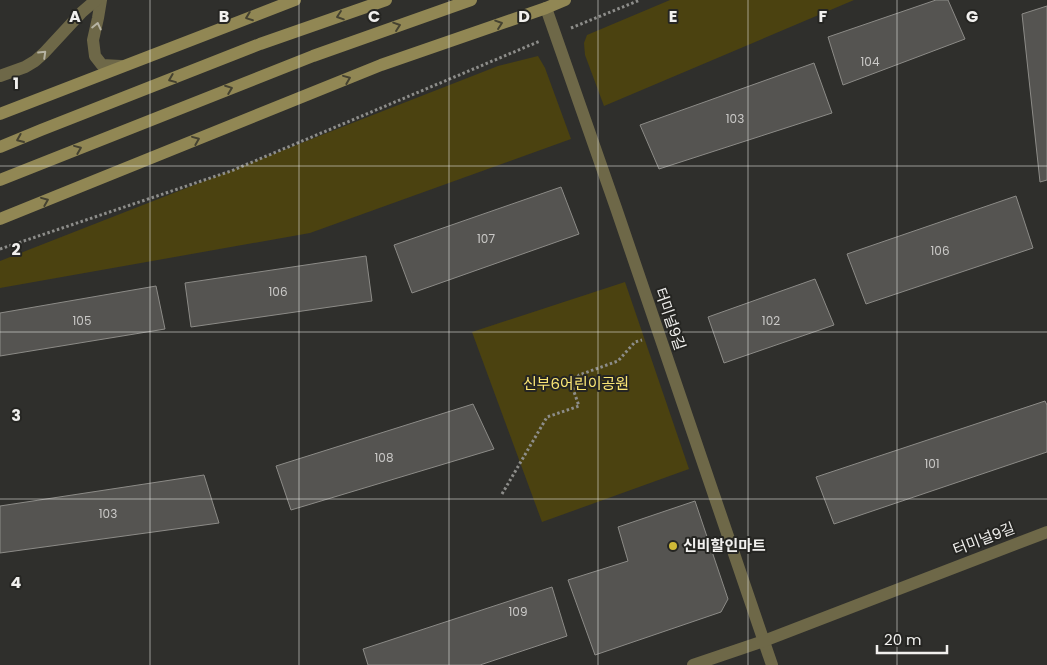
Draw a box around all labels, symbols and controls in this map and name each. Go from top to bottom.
text: A [69,5,81,28]
text: B [219,5,229,28]
text: C [368,5,380,28]
text: D [518,5,530,28]
text: E [669,5,677,28]
text: F [819,5,828,28]
text: G [966,5,978,28]
one-way arrow [336,10,345,20]
one-way arrow [246,12,254,22]
one-way arrow [495,20,503,30]
one-way arrow [91,21,101,30]
one-way arrow [393,22,401,32]
one-way arrow [37,51,46,60]
house number: 104 [861,53,880,70]
text: 1 [13,72,19,95]
one-way arrow [168,73,177,83]
one-way arrow [342,75,350,85]
one-way arrow [224,85,233,95]
house number: 103 [726,110,744,127]
one-way arrow [17,133,25,143]
one-way arrow [191,136,200,146]
one-way arrow [73,145,82,155]
one-way arrow [40,196,49,207]
house number: 107 [477,230,495,247]
text: 2 [11,238,21,261]
house number: 106 [931,242,950,259]
house number: 106 [269,283,288,300]
street label: 터미널9길 [650,285,691,353]
house number: 105 [73,312,91,329]
house number: 102 [762,312,780,329]
park label: 신부6어린이공원 [523,373,629,394]
text: 3 [11,404,21,427]
house number: 108 [375,449,393,466]
house number: 101 [924,455,940,472]
house number: 103 [99,505,117,522]
street label: 터미널9길 [950,517,1018,560]
place label: 신비할인마트 [683,535,766,556]
marker: 신비할인마트 [667,540,679,552]
text: 4 [11,571,22,594]
house number: 109 [509,603,527,620]
scale bar [877,622,947,654]
text: 20 m [884,629,922,650]

